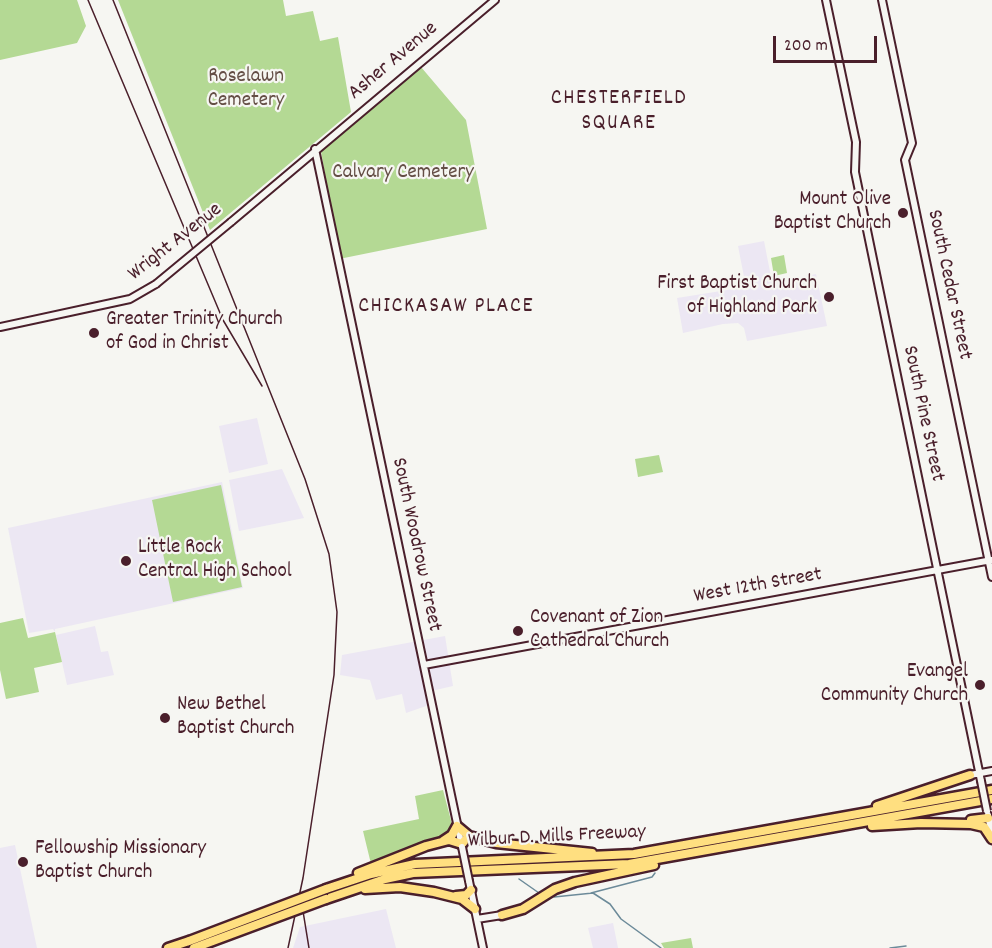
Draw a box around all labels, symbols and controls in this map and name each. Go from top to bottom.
street label: Asher Avenue [344,17,444,107]
scale bar [776,24,880,62]
text: 200 m [784,34,828,59]
park label: Roselawn Cemetery [208,65,284,115]
district label: CHESTERFIELD SQUARE [551,87,687,138]
park label: Calvary Cemetery [332,161,474,187]
place label: Mount Olive Baptist Church [774,188,891,238]
street label: Wright Avenue [124,198,228,288]
marker: Mount Olive Baptist Church [896,206,910,220]
street label: South Cedar Street [920,208,976,362]
place label: First Baptist Church of Highland Park [657,272,817,322]
marker: First Baptist Church of Highland Park [822,290,836,304]
district label: CHICKASAW PLACE [358,295,534,321]
place label: Greater Trinity Church of God in Christ [106,308,283,358]
marker: Greater Trinity Church of God in Christ [87,326,101,340]
street label: South Pine Street [895,344,949,484]
street label: South Woodrow Street [384,456,446,634]
place label: Little Rock Central High School [138,536,292,586]
marker: Little Rock Central High School [119,554,133,568]
street label: West 12th Street [692,563,824,611]
place label: Covenant of Zion Cathedral Church [530,606,669,656]
marker: Covenant of Zion Cathedral Church [511,624,525,638]
place label: Evangel Community Church [821,660,968,710]
marker: Evangel Community Church [973,678,987,692]
place label: New Bethel Baptist Church [177,693,294,743]
marker: New Bethel Baptist Church [158,711,172,725]
street label: Wilbur D. Mills Freeway [467,821,647,855]
place label: Fellowship Missionary Baptist Church [35,837,206,887]
marker: Fellowship Missionary Baptist Church [16,855,30,869]

